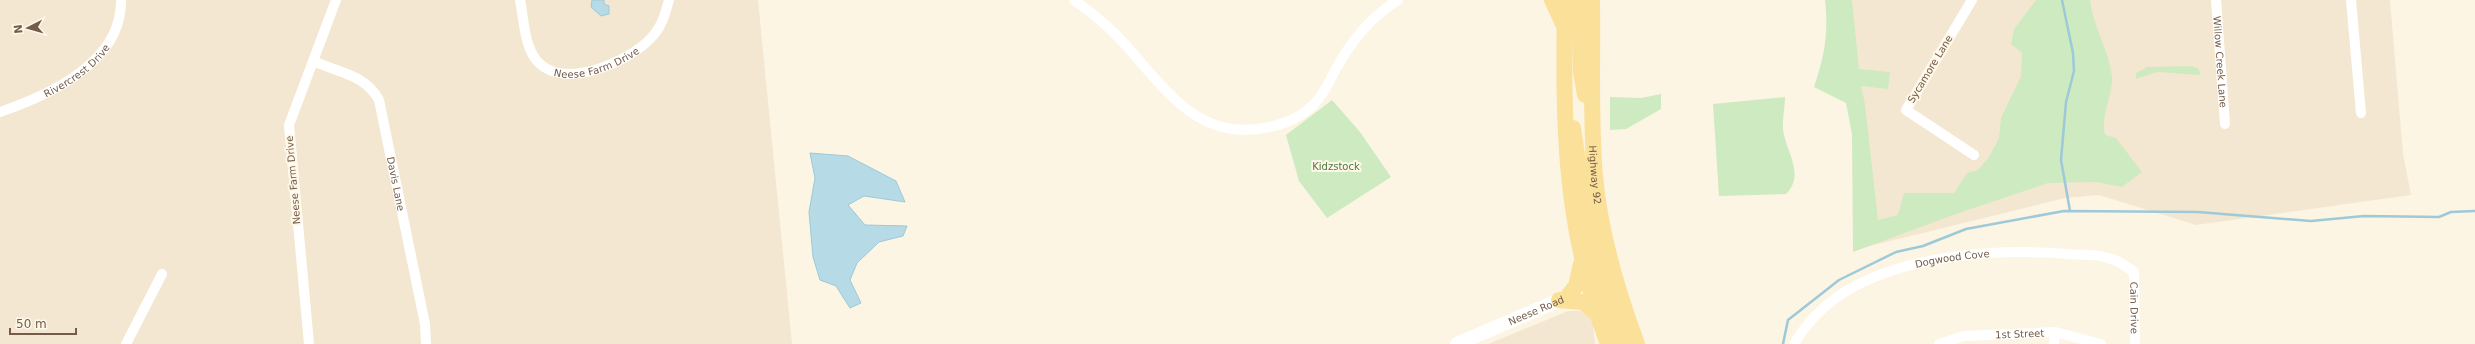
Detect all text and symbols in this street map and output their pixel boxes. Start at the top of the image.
north arrow [8,8,48,48]
street label: Willow Creek Lane [2212,16,2229,108]
text: N [12,24,25,34]
street label: Sycamore Lane [1905,33,1955,105]
street label: Rivercrest Drive [42,42,111,99]
street label: Neese Farm Drive [553,45,641,79]
street label: Neese Farm Drive [284,135,302,225]
street label: Highway 92 [1588,145,1604,205]
street label: Davis Lane [385,155,407,212]
park label: Kidzstock [1312,161,1360,172]
street label: Dogwood Cove [1914,248,1990,269]
street label: Cain Drive [2129,282,2140,334]
street label: Neese Road [1507,293,1566,327]
scale bar [10,310,76,336]
text: 50 m [16,317,47,331]
street label: 1st Street [1995,327,2045,340]

